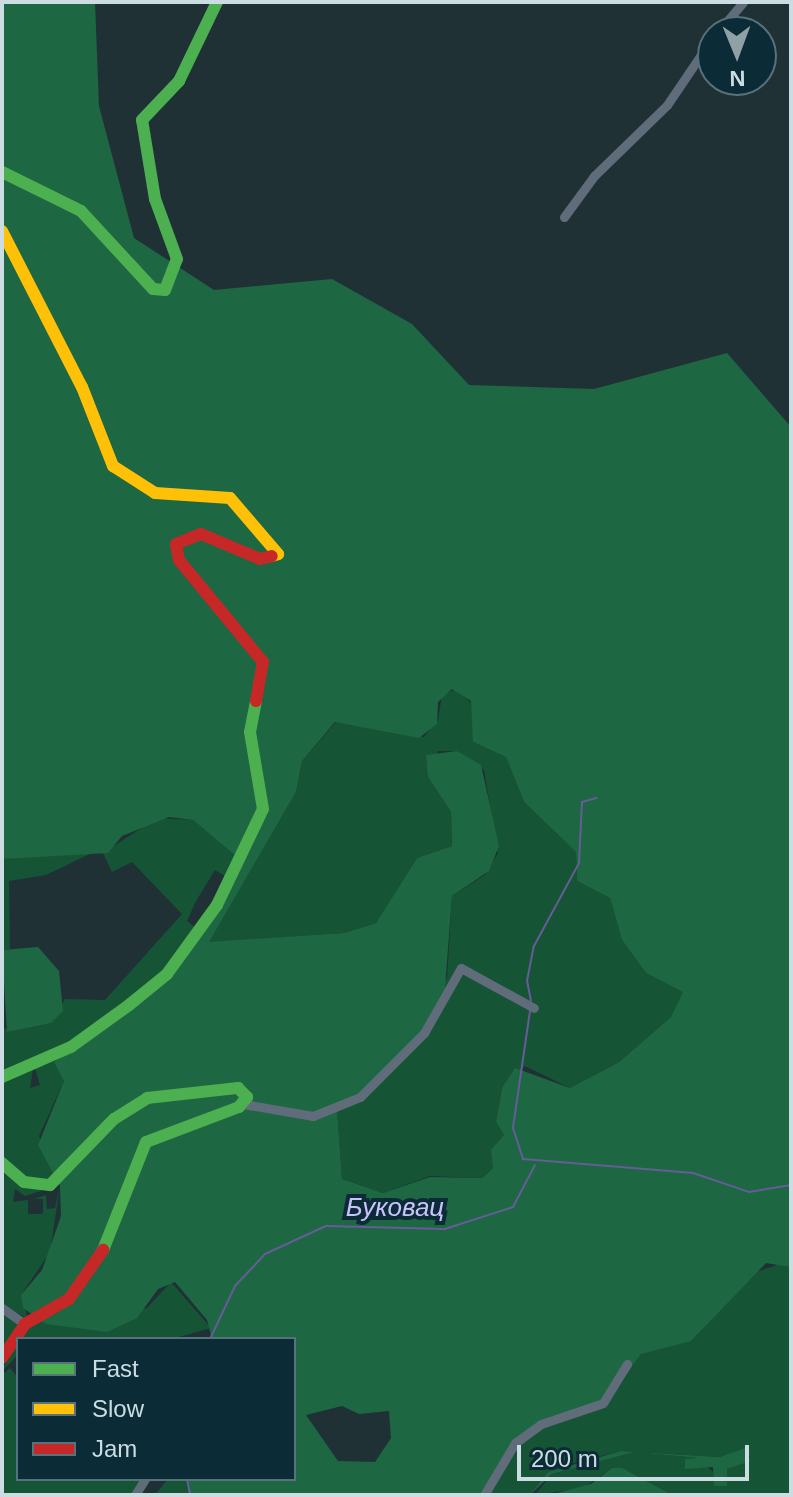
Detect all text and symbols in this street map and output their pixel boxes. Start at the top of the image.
north arrow [697,16,777,96]
text: N [729,66,746,91]
water label: Буковац [346,1192,444,1224]
legend [16,1337,296,1481]
text: Fast [92,1355,139,1382]
text: Slow [92,1395,144,1422]
scale bar [521,1429,753,1479]
text: Jam [92,1435,137,1462]
text: 200 m [531,1445,598,1472]

